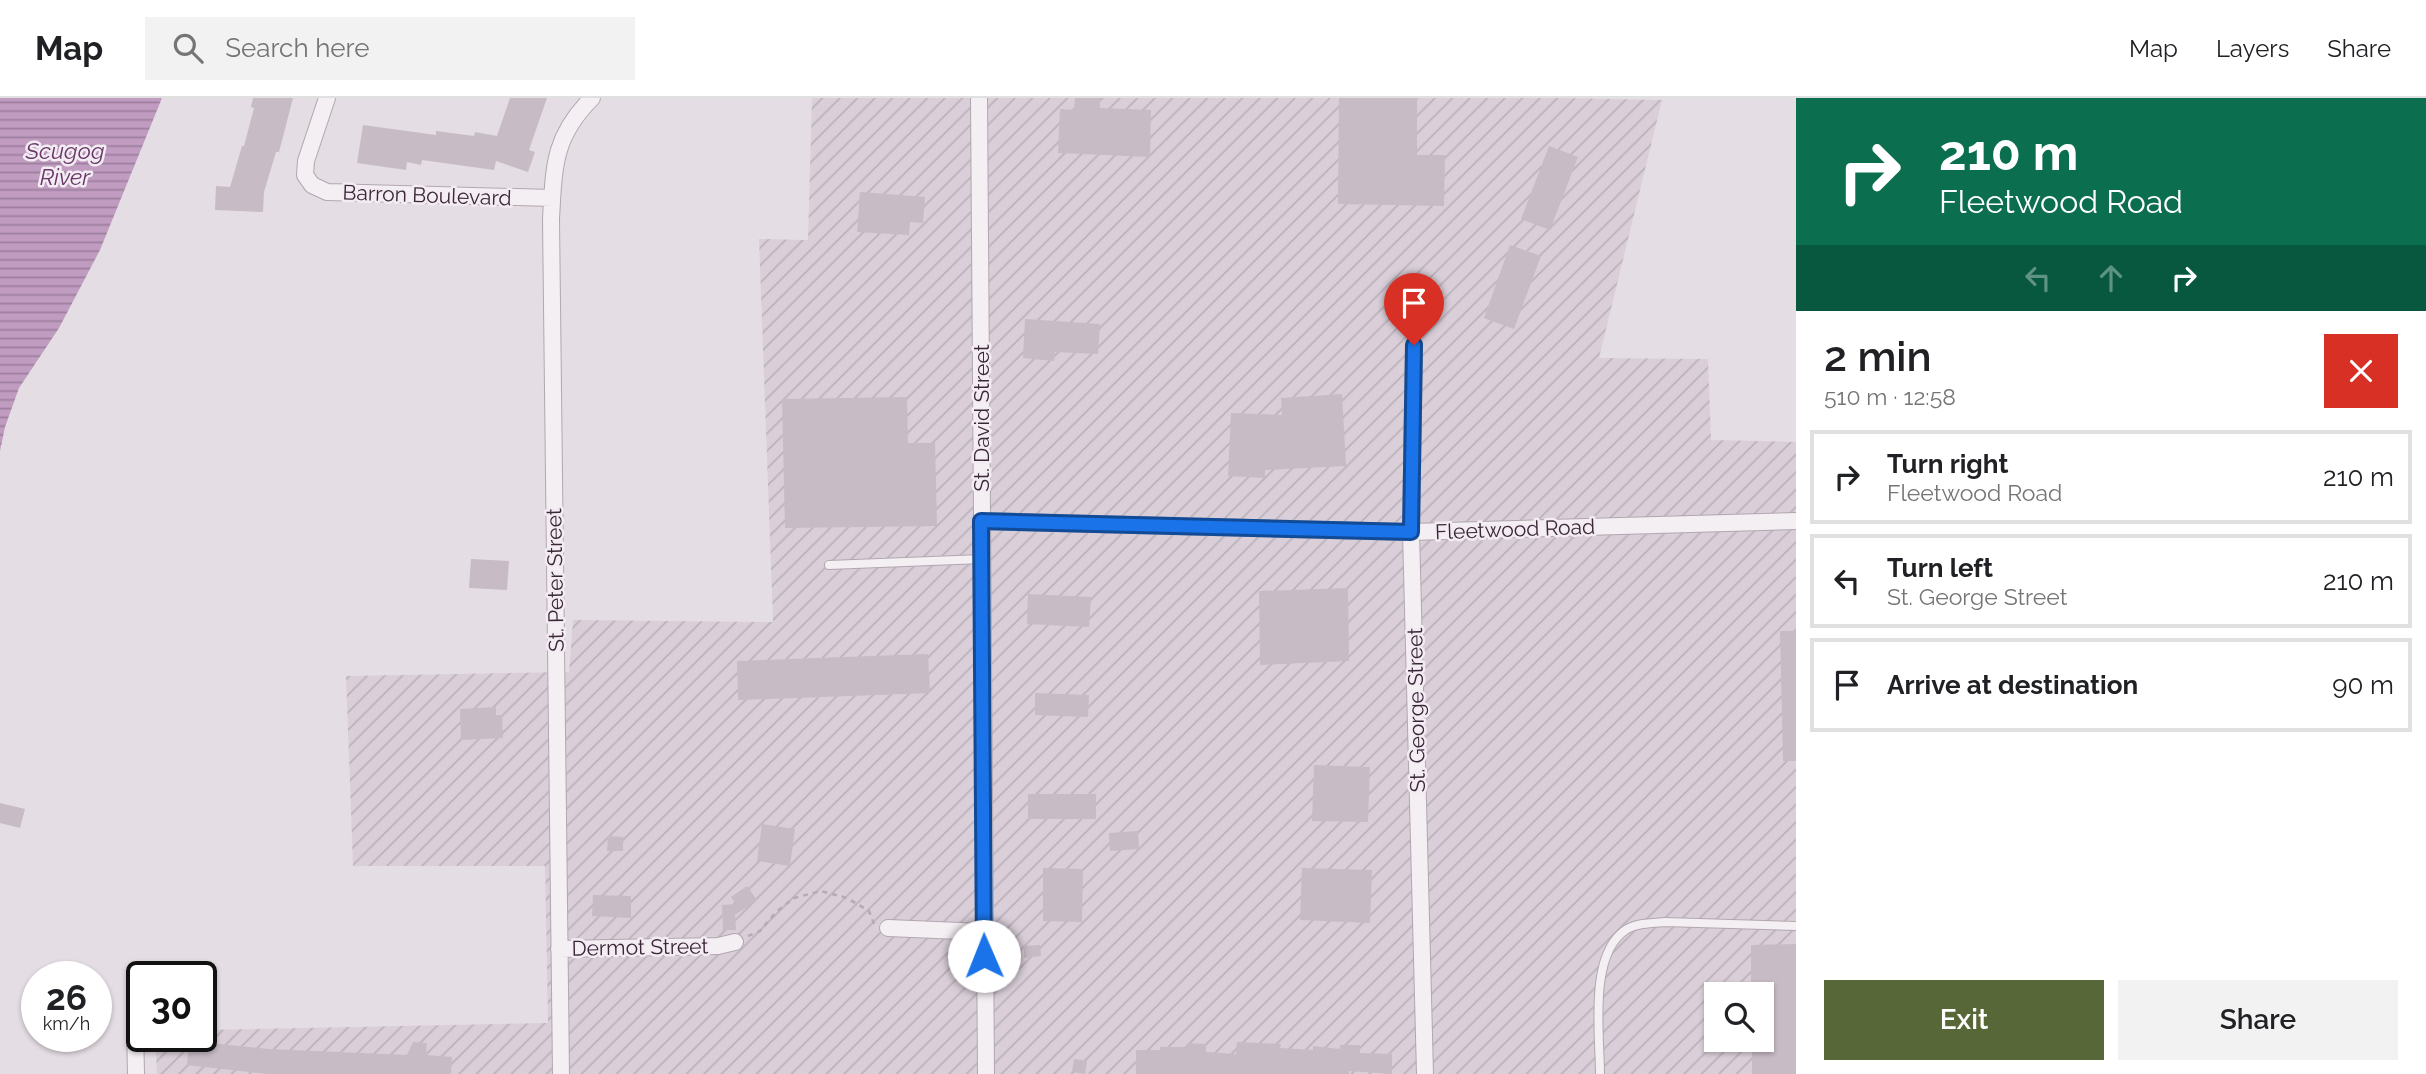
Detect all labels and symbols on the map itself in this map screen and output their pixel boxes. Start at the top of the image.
water label: Scugog River [24,137,105,190]
street label: Barron Boulevard [342,180,512,210]
pin [1384,273,1444,345]
street label: St. David Street [969,344,994,492]
street label: St. Peter Street [541,508,569,652]
street label: Fleetwood Road [1435,514,1595,544]
street label: St. George Street [1402,627,1430,793]
position arrow [947,919,1021,993]
street label: Dermot Street [571,933,709,961]
speed limit sign: 30 [126,961,217,1052]

